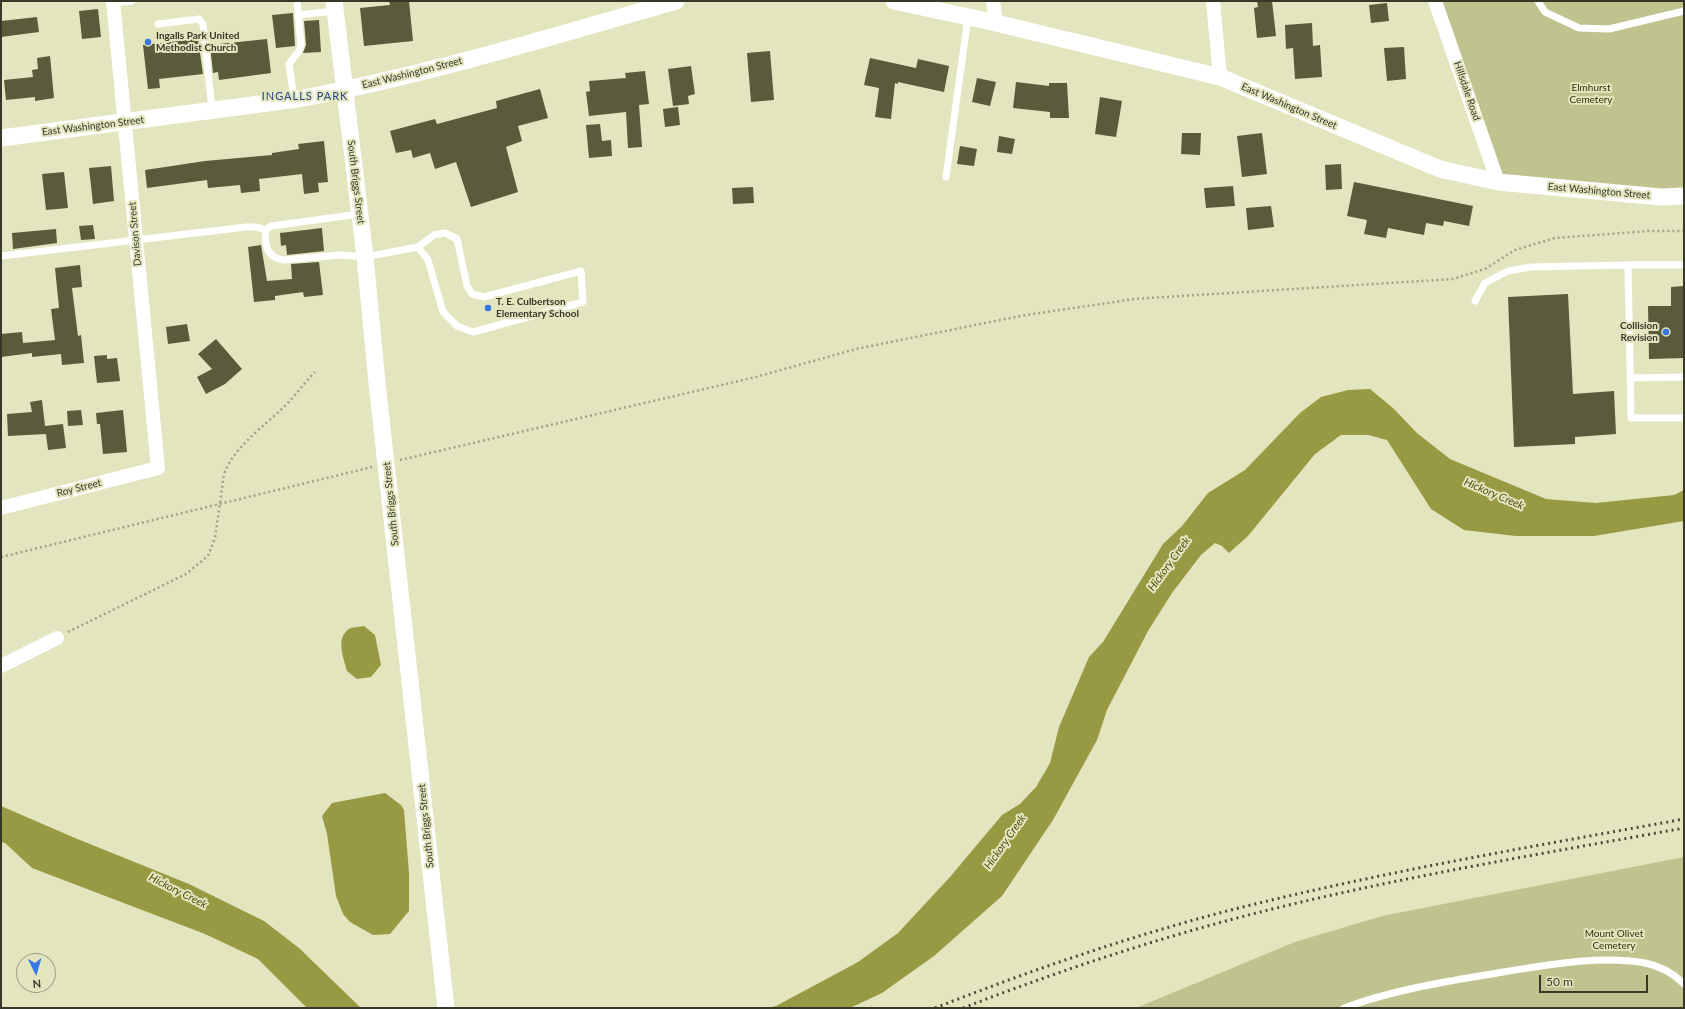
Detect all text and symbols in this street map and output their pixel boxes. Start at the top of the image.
place label: Ingalls Park United Methodist Church [156,30,239,54]
marker: Ingalls Park United Methodist Church [143,37,153,47]
street label: East Washington Street [361,55,463,91]
street label: Hillsdale Road [1451,60,1483,122]
street label: East Washington Street [1239,80,1339,132]
park label: Elmhurst Cemetery [1570,82,1612,106]
district label: INGALLS PARK [262,89,348,103]
street label: East Washington Street [41,114,145,138]
street label: South Briggs Street [345,139,367,225]
street label: East Washington Street [1547,181,1651,201]
street label: Davison Street [126,201,144,267]
place label: T. E. Culbertson Elementary School [496,296,579,320]
marker: T. E. Culbertson Elementary School [483,303,493,313]
place label: Collision Revision [1620,320,1658,344]
marker: Collision Revision [1661,327,1671,337]
street label: South Briggs Street [381,461,401,547]
water label: Hickory Creek [1462,476,1526,512]
street label: Roy Street [55,477,103,499]
water label: Hickory Creek [1145,534,1193,594]
street label: South Briggs Street [416,783,436,869]
water label: Hickory Creek [981,812,1029,872]
water label: Hickory Creek [147,871,209,911]
park label: Mount Olivet Cemetery [1585,928,1643,952]
north arrow [16,953,56,993]
scale bar [1541,967,1650,993]
text: 50 m [1546,974,1573,989]
text: N [32,978,42,991]

